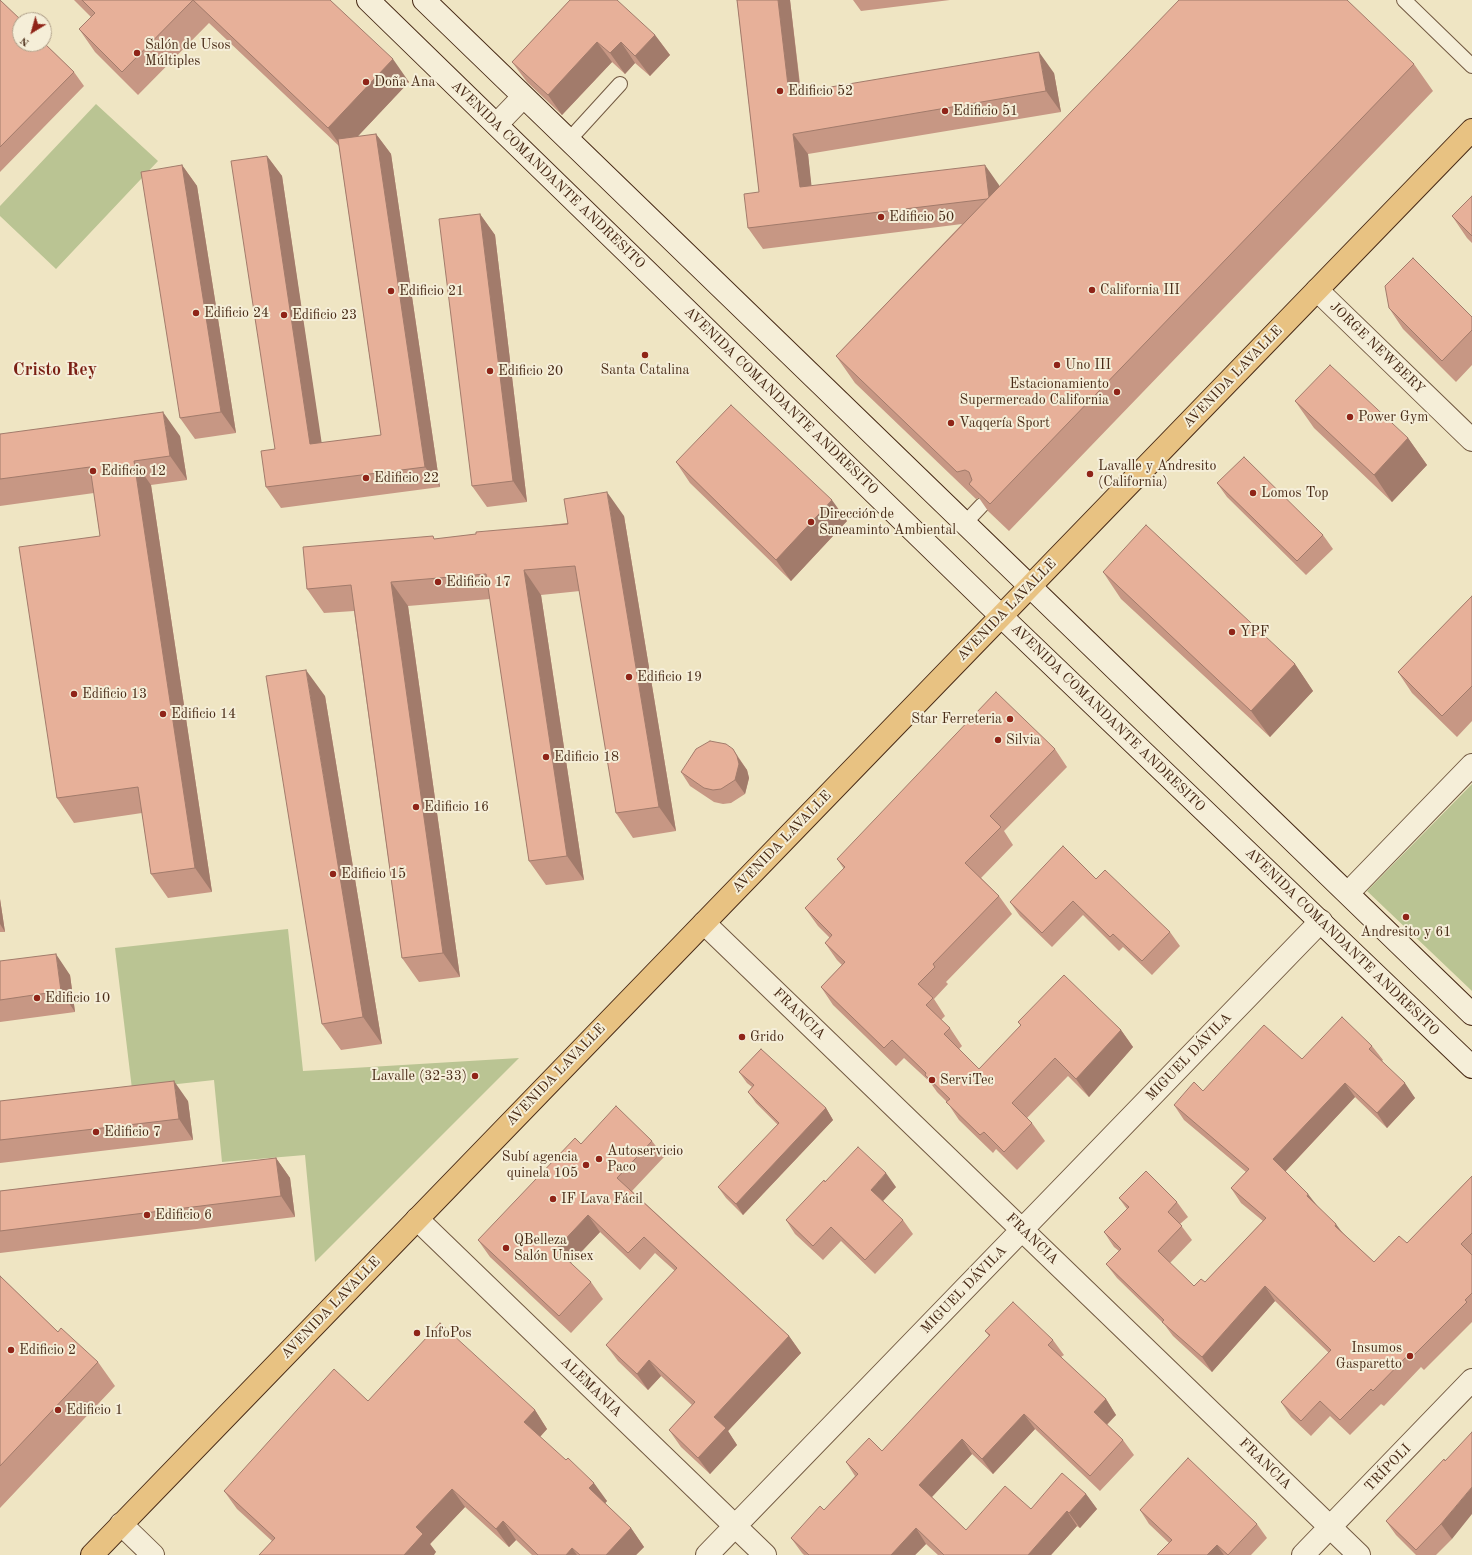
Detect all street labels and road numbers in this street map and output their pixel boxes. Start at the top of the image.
street label: AVENIDA COMANDANTE ANDRESITO [447,77,649,273]
street label: JORGE NEWBERY [1326,298,1428,398]
street label: AVENIDA COMANDANTE ANDRESITO [680,303,882,499]
street label: AVENIDA LAVALLE [1180,322,1286,432]
street label: AVENIDA LAVALLE [954,555,1060,665]
street label: AVENIDA COMANDANTE ANDRESITO [1007,620,1209,816]
street label: AVENIDA LAVALLE [729,787,835,897]
street label: AVENIDA COMANDANTE ANDRESITO [1241,844,1443,1040]
street label: FRANCIA [769,985,829,1043]
street label: MIGUEL DÁVILA [1143,1009,1235,1105]
street label: AVENIDA LAVALLE [503,1020,609,1130]
street label: FRANCIA [1002,1210,1062,1268]
street label: MIGUEL DÁVILA [918,1242,1010,1338]
street label: AVENIDA LAVALLE [278,1253,384,1363]
street label: ALEMANIA [557,1353,625,1421]
street label: FRANCIA [1235,1435,1295,1493]
street label: TRÍPOLI [1361,1441,1415,1495]

